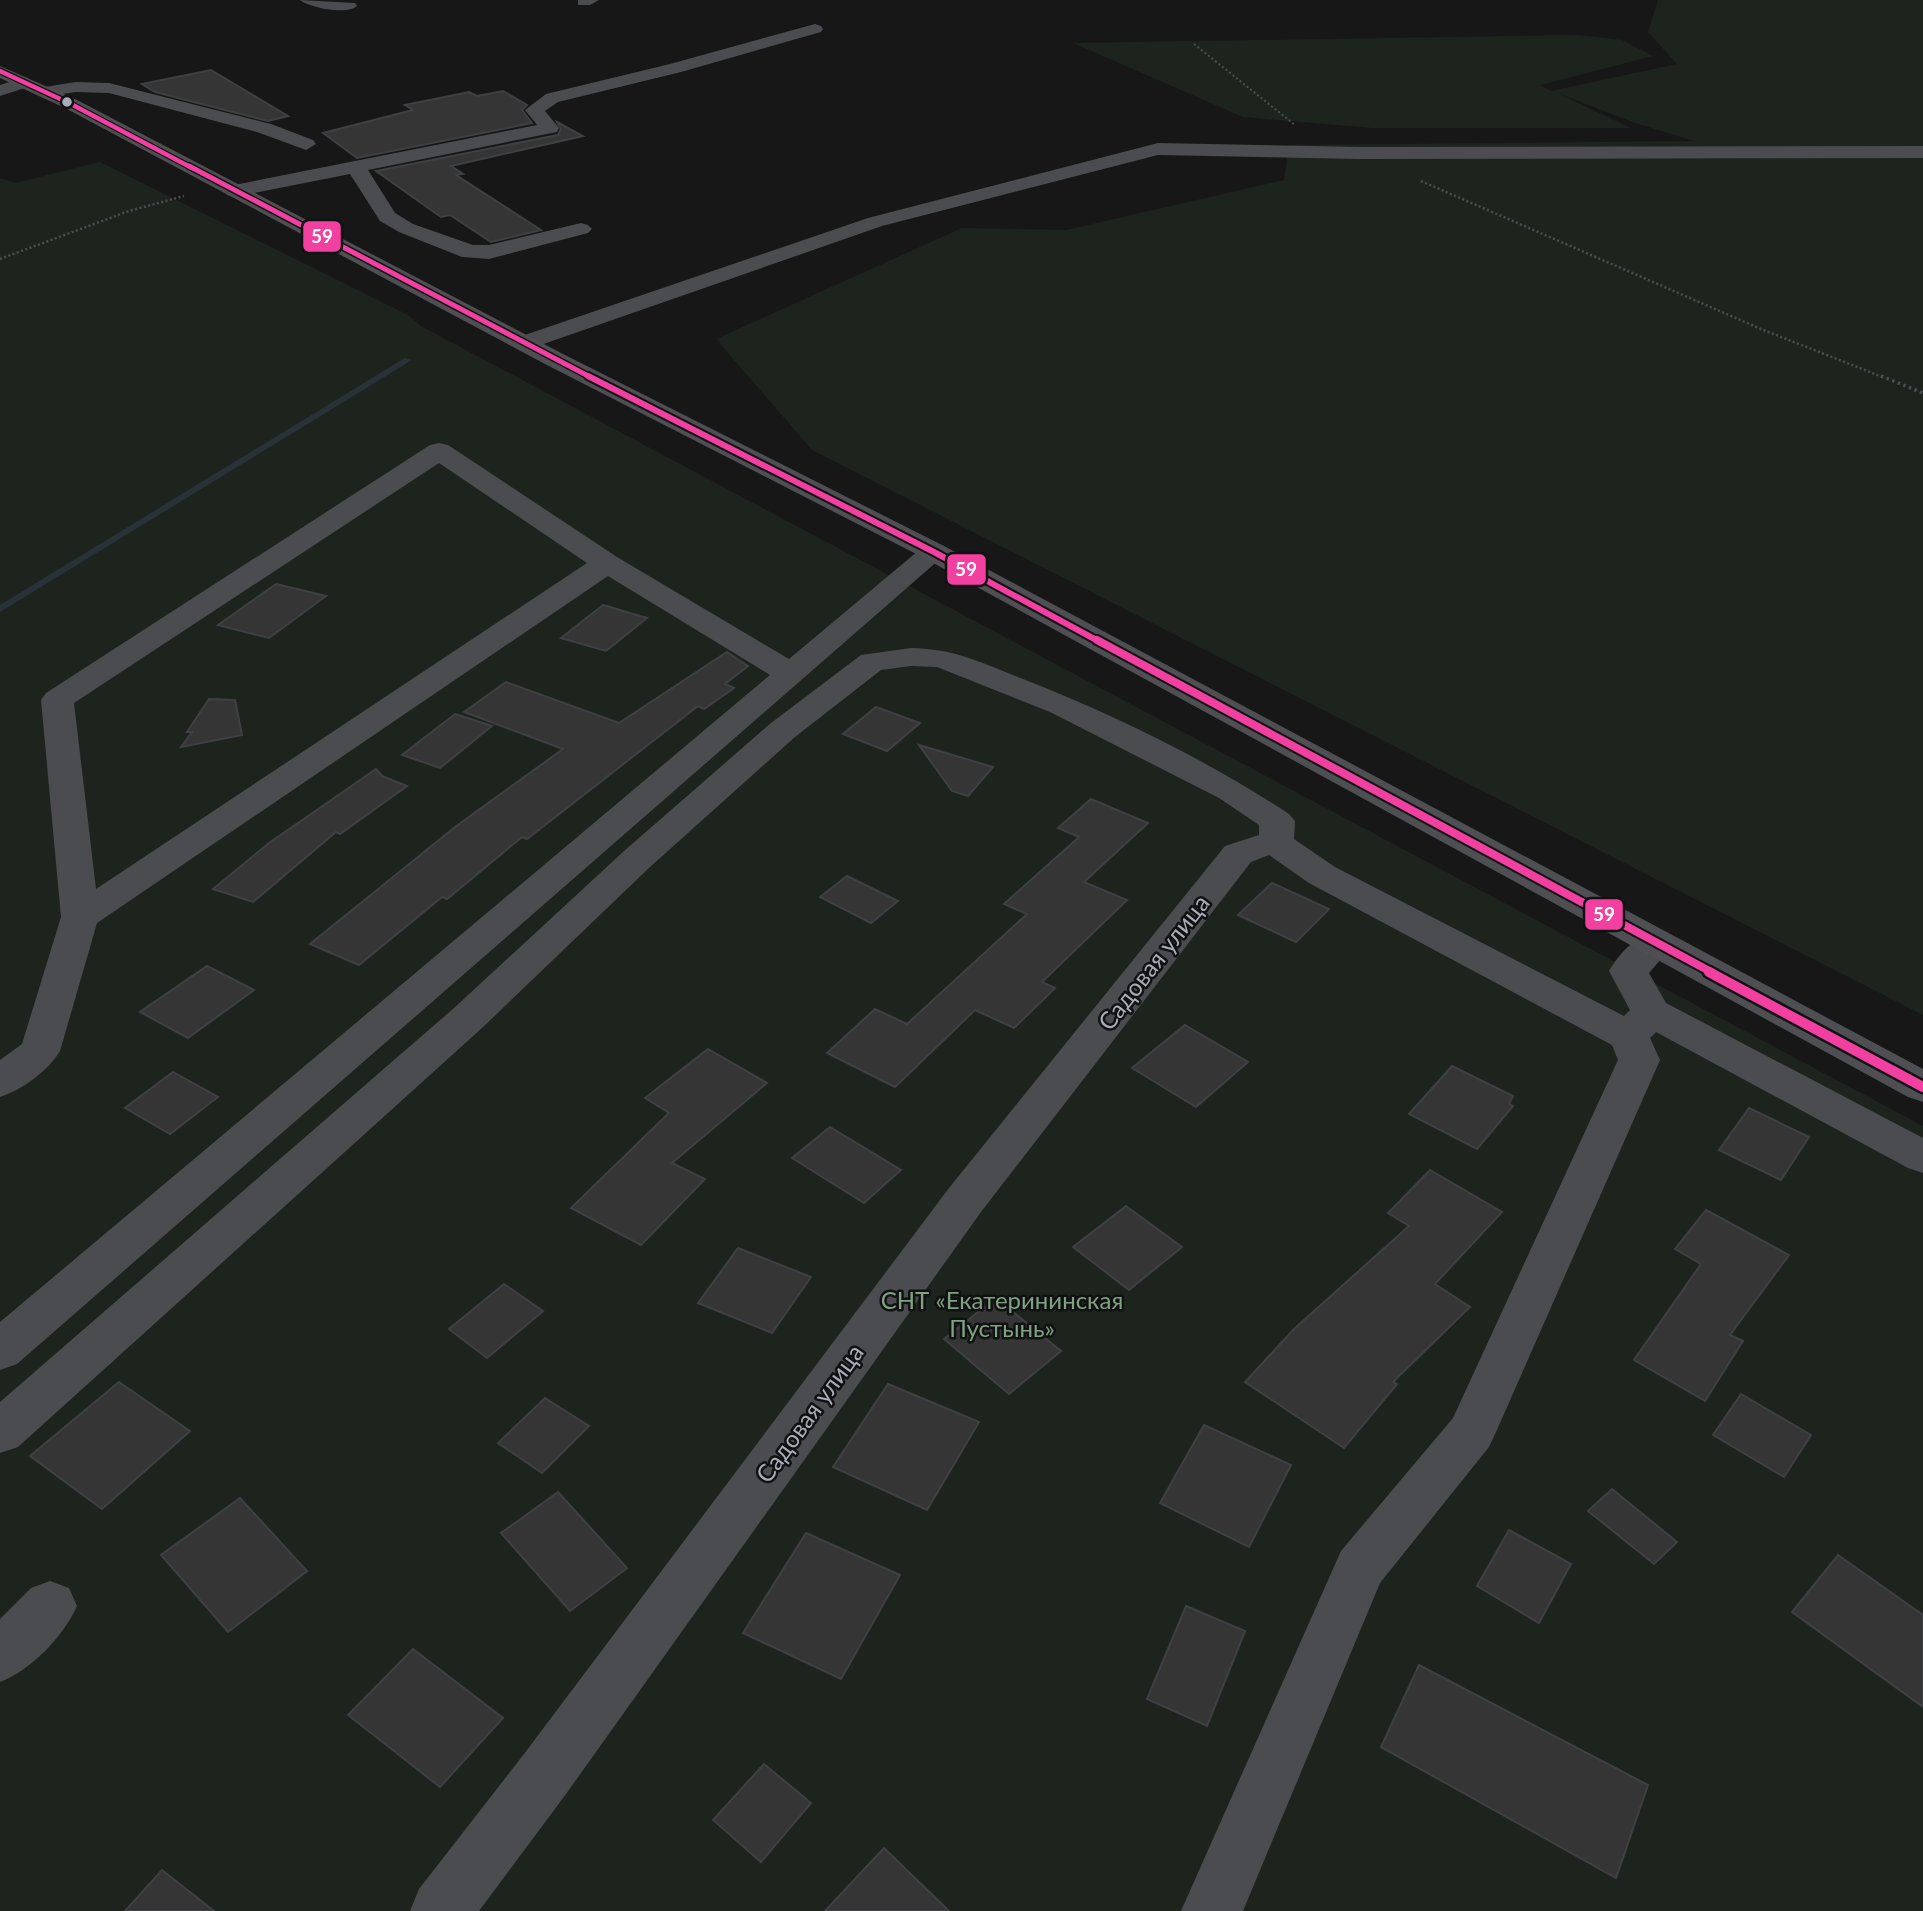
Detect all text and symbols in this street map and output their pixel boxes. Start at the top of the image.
unlabelled marker [60,95,74,109]
line badge: 59 [302,220,342,253]
text: 59 [311,224,333,247]
line badge: 59 [946,553,987,586]
text: 59 [955,557,977,580]
street label: Садовая улица [1091,889,1215,1035]
line badge: 59 [1584,898,1624,931]
text: 59 [1593,902,1615,925]
park label: СНТ «Екатерининская Пустынь» [881,1285,1123,1342]
street label: Садовая улица [749,1338,869,1488]

